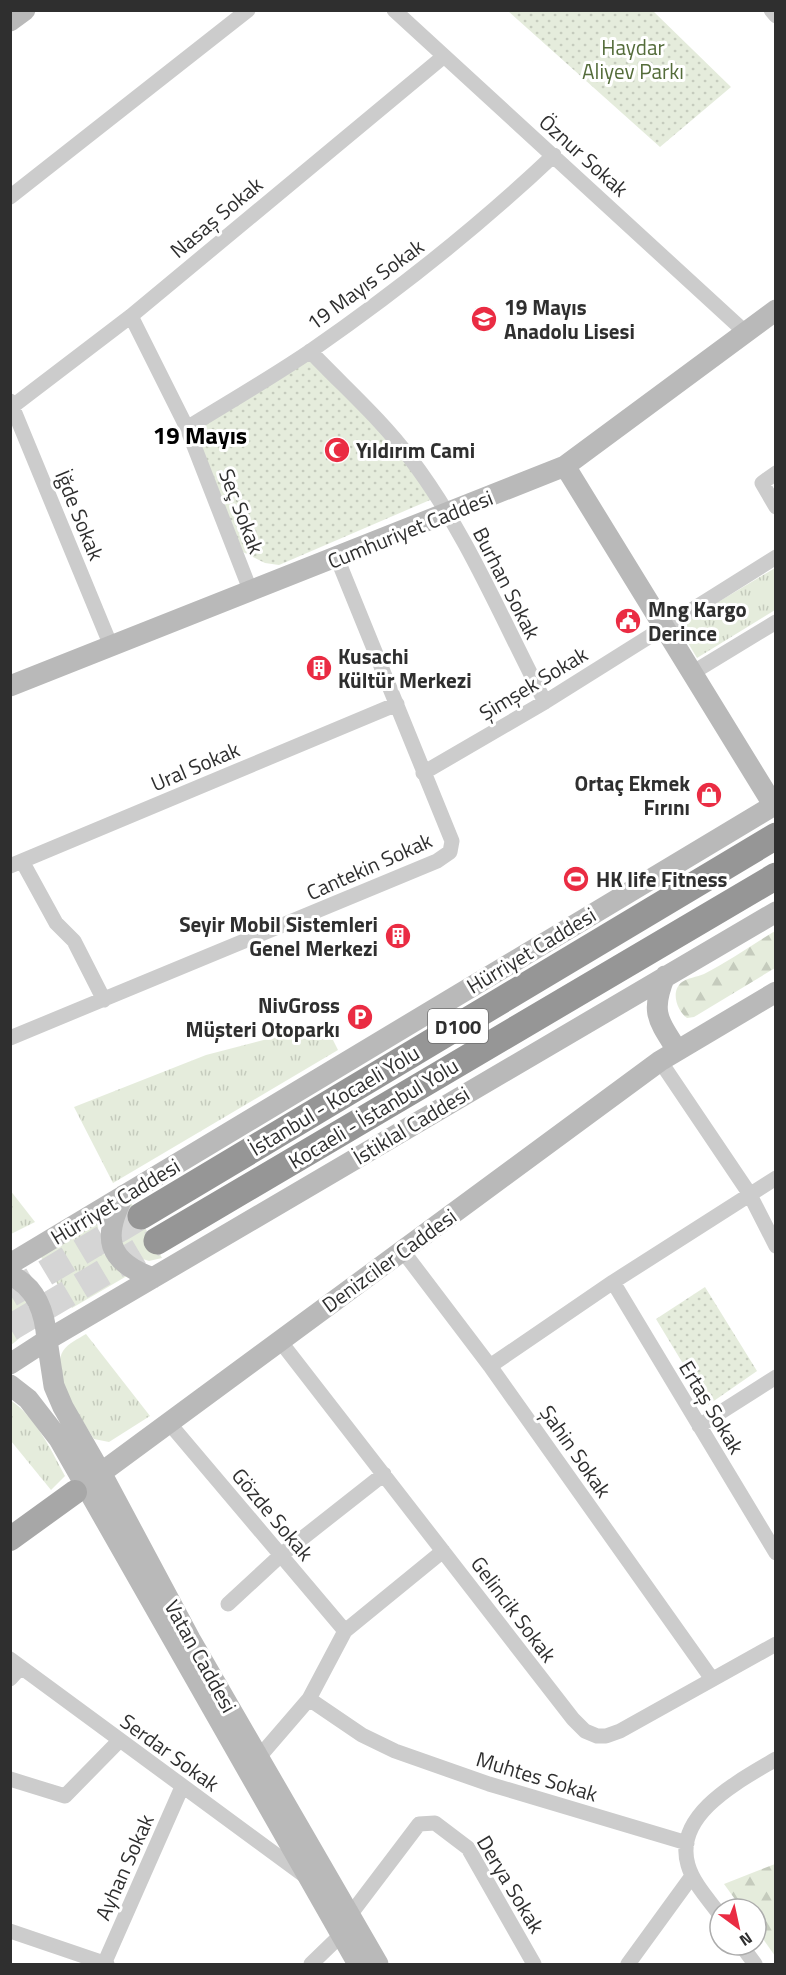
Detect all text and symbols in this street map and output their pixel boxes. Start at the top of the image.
park label: Haydar Aliyev Parkı [582,31,684,87]
street label: Öznur Sokak [532,106,636,204]
street label: Nasaş Sokak [163,169,269,265]
street label: 19 Mayıs Sokak [300,230,430,338]
place label: 19 Mayıs Anadolu Lisesi [504,291,635,347]
school or university icon: 19 Mayıs Anadolu Lisesi [469,304,499,334]
district label: 19 Mayıs [153,417,247,453]
place label: Yıldırım Cami [356,434,475,466]
mosque icon: Yıldırım Cami [322,435,352,465]
street label: Seç Sokak [211,464,273,558]
street label: İğde Sokak [47,465,113,565]
street label: Cumhuriyet Caddesi [323,481,497,577]
street label: Burhan Sokak [465,521,549,645]
place label: Mng Kargo Derince [648,593,747,649]
public building icon: Mng Kargo Derince [613,606,643,636]
street label: Şimşek Sokak [473,638,593,728]
place label: Kusachi Kültür Merkezi [338,640,472,696]
building icon: Kusachi Kültür Merkezi [304,653,334,683]
street label: Ural Sokak [146,733,244,799]
place label: Ortaç Ekmek Fırını [575,767,690,823]
shop icon: Ortaç Ekmek Fırını [694,780,724,810]
street label: Cantekin Sokak [301,824,437,908]
place label: HK life Fitness [596,863,728,895]
sports icon: HK life Fitness [561,864,591,894]
street label: Hürriyet Caddesi [460,899,602,1001]
place label: Seyir Mobil Sistemleri Genel Merkezi [179,908,378,964]
building icon: Seyir Mobil Sistemleri Genel Merkezi [383,921,413,951]
place label: NivGross Müşteri Otoparkı [186,989,340,1045]
parking icon: NivGross Müşteri Otoparkı [345,1002,375,1032]
road number: D100 [428,1009,488,1043]
street label: İstanbul - Kocaeli Yolu [243,1036,425,1164]
street label: Kocaeli - İstanbul Yolu [282,1049,464,1177]
street label: İstiklal Caddesi [347,1078,475,1172]
street label: Hürriyet Caddesi [44,1150,186,1252]
street label: Denizciler Caddesi [315,1200,463,1320]
street label: Ertaş Sokak [671,1354,753,1460]
street label: Şahin Sokak [532,1398,620,1504]
street label: Gözde Sokak [224,1461,322,1567]
street label: Gelincik Sokak [463,1549,565,1669]
street label: Vatan Caddesi [157,1594,245,1718]
street label: Serdar Sokak [114,1705,226,1799]
street label: Muhtes Sokak [472,1742,602,1810]
street label: Ayhan Sokak [86,1809,162,1925]
street label: Derya Sokak [469,1829,553,1939]
north arrow [708,1897,768,1957]
text: N [735,1926,757,1953]

